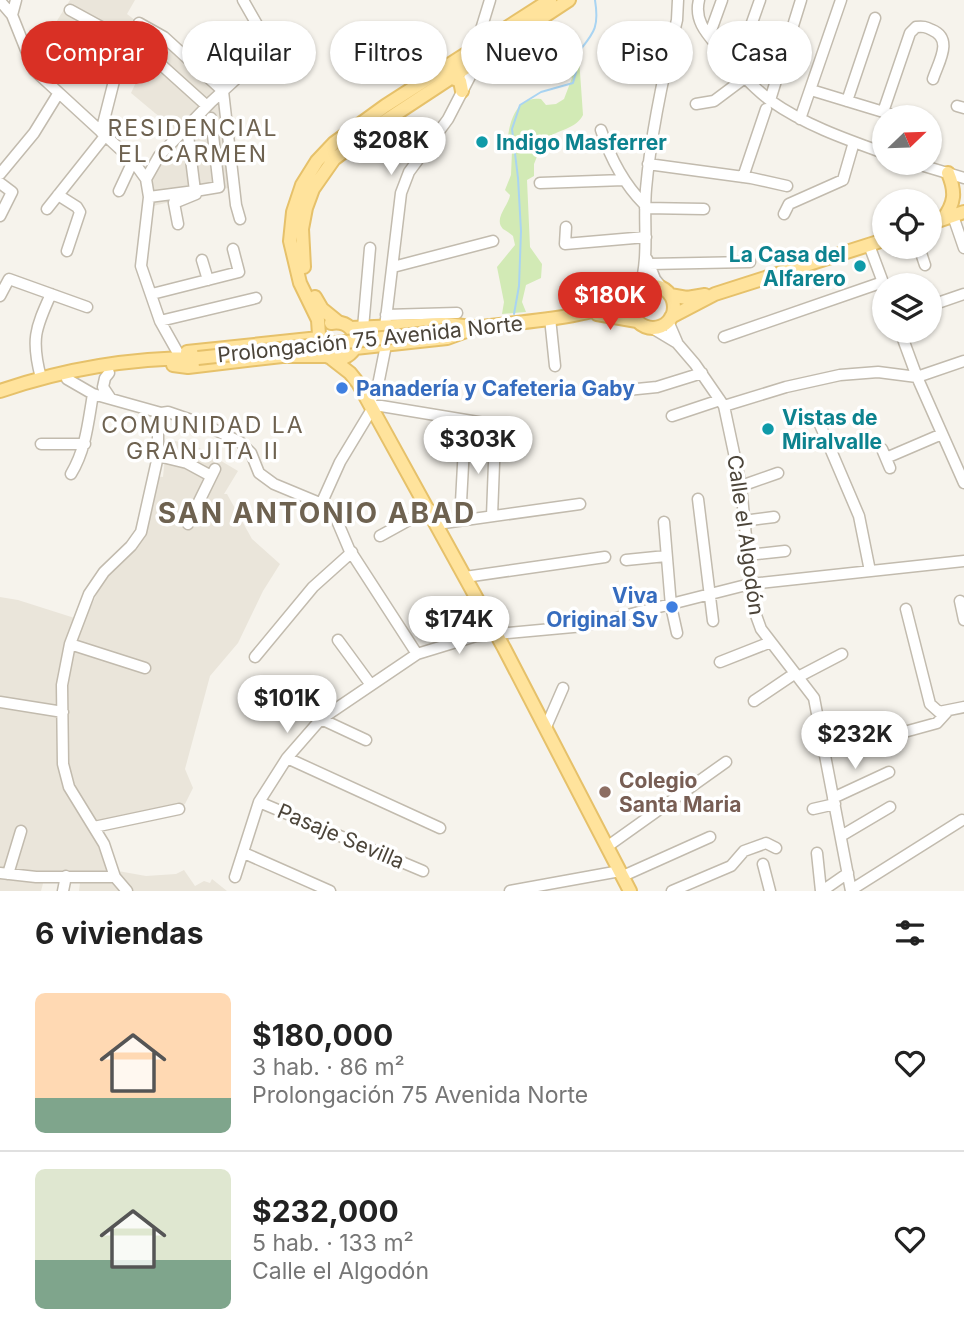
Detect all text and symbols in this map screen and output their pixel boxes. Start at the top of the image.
chip: Comprar [21,21,168,84]
chip: Alquilar [182,21,316,84]
chip: Filtros [330,21,447,84]
chip: Nuevo [461,21,583,84]
chip: Piso [597,21,693,84]
chip: Casa [707,21,812,84]
north arrow [872,105,942,175]
map controls [872,105,942,343]
district label: RESIDENCIAL EL CARMEN [107,114,279,168]
pin: $208K [342,118,440,177]
text: $208K [353,126,429,154]
place label: Indigo Masferrer [496,130,667,155]
marker: Indigo Masferrer [474,134,490,150]
button: locate [872,189,942,259]
place label: La Casa del Alfarero [729,242,846,291]
marker: La Casa del Alfarero [852,258,868,274]
pin: $180K [561,272,659,332]
button: layers [872,273,942,343]
text: $180K [574,281,646,309]
street label: Prolongación 75 Avenida Norte [216,311,524,367]
place label: Panadería y Cafeteria Gaby [356,376,635,401]
marker: Panadería y Cafeteria Gaby [334,380,350,396]
place label: Vistas de Miralvalle [782,405,882,454]
district label: COMUNIDAD LA GRANJITA II [101,411,305,465]
pin: $303K [429,416,527,476]
marker: Vistas de Miralvalle [760,421,776,437]
text: $303K [440,425,516,453]
street label: Calle el Algodón [722,453,770,617]
district label: SAN ANTONIO ABAD [158,496,476,530]
place label: Viva Original Sv [546,583,658,632]
pin: $174K [410,596,508,656]
marker: Viva Original Sv [664,599,680,615]
text: $174K [424,605,494,633]
pin: $101K [238,676,336,735]
text: $101K [254,684,320,712]
pin: $232K [806,712,904,771]
text: $232K [817,720,893,748]
place label: Colegio Santa Maria [619,768,741,817]
marker: Colegio Santa Maria [597,784,613,800]
street label: Pasaje Sevilla [274,798,408,874]
icon: filters [891,914,929,952]
text: 6 viviendas [35,915,204,951]
text: $180,000 [252,1017,393,1053]
icon: home [91,1021,175,1105]
icon: heart [891,1044,929,1082]
text: 3 hab. · 86 m² [252,1053,405,1081]
text: Prolongación 75 Avenida Norte [252,1081,588,1109]
text: $232,000 [252,1193,399,1229]
icon: home [91,1197,175,1281]
icon: heart [891,1220,929,1258]
text: 5 hab. · 133 m² [252,1229,414,1257]
text: Calle el Algodón [252,1257,429,1285]

